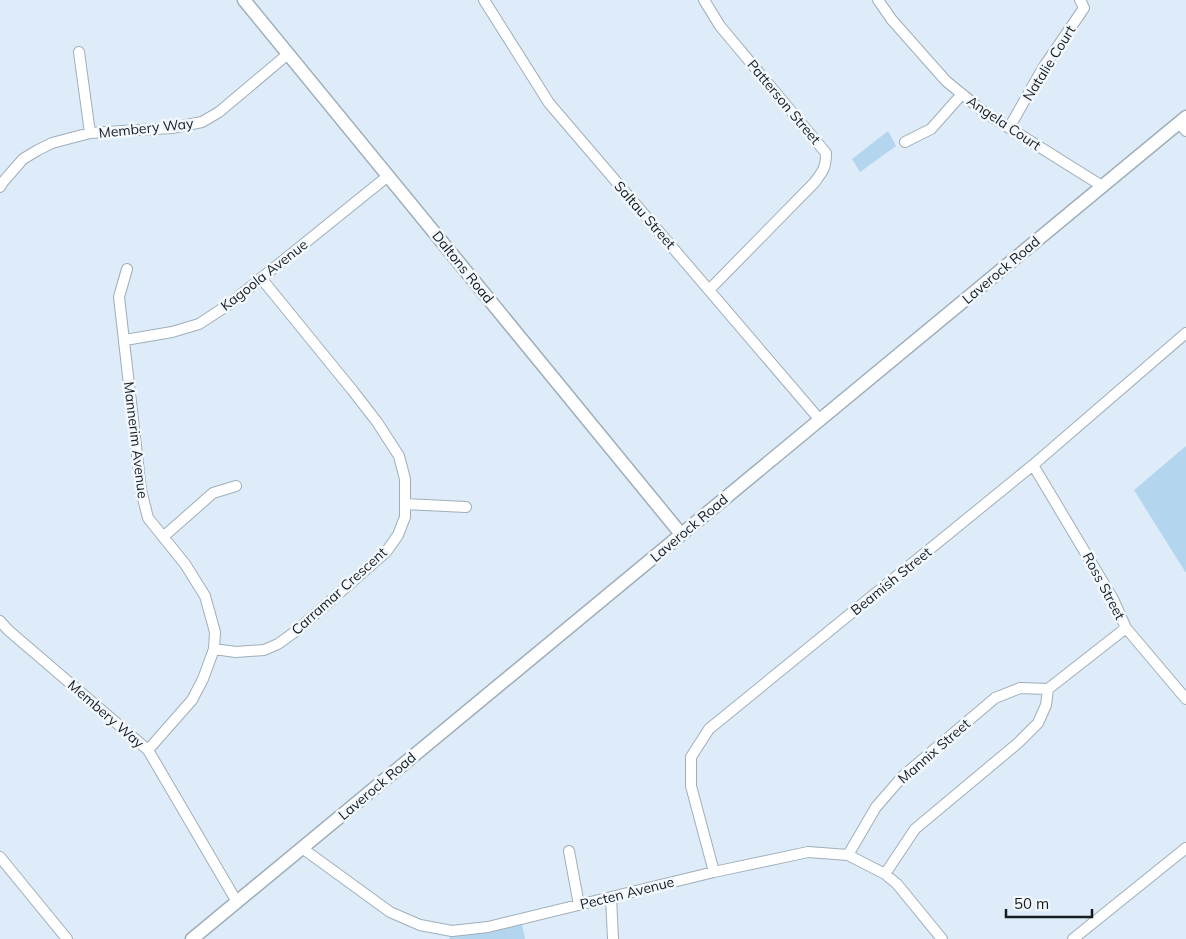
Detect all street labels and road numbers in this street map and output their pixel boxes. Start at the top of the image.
street label: Natalie Court [1019,22,1079,104]
street label: Patterson Street [743,56,825,148]
street label: Angela Court [964,92,1045,154]
street label: Membery Way [98,114,195,142]
street label: Saltau Street [611,177,679,253]
street label: Daltons Road [428,227,498,307]
street label: Laverock Road [958,232,1044,308]
street label: Kagoola Avenue [217,235,311,315]
street label: Mannerim Avenue [120,381,152,499]
street label: Laverock Road [646,490,732,566]
street label: Carramar Crescent [288,543,391,639]
street label: Beamish Street [847,543,935,619]
street label: Ross Street [1079,549,1129,623]
street label: Membery Way [64,676,148,752]
street label: Mannix Street [894,715,974,787]
street label: Laverock Road [334,748,420,824]
street label: Pecten Avenue [578,873,676,913]

